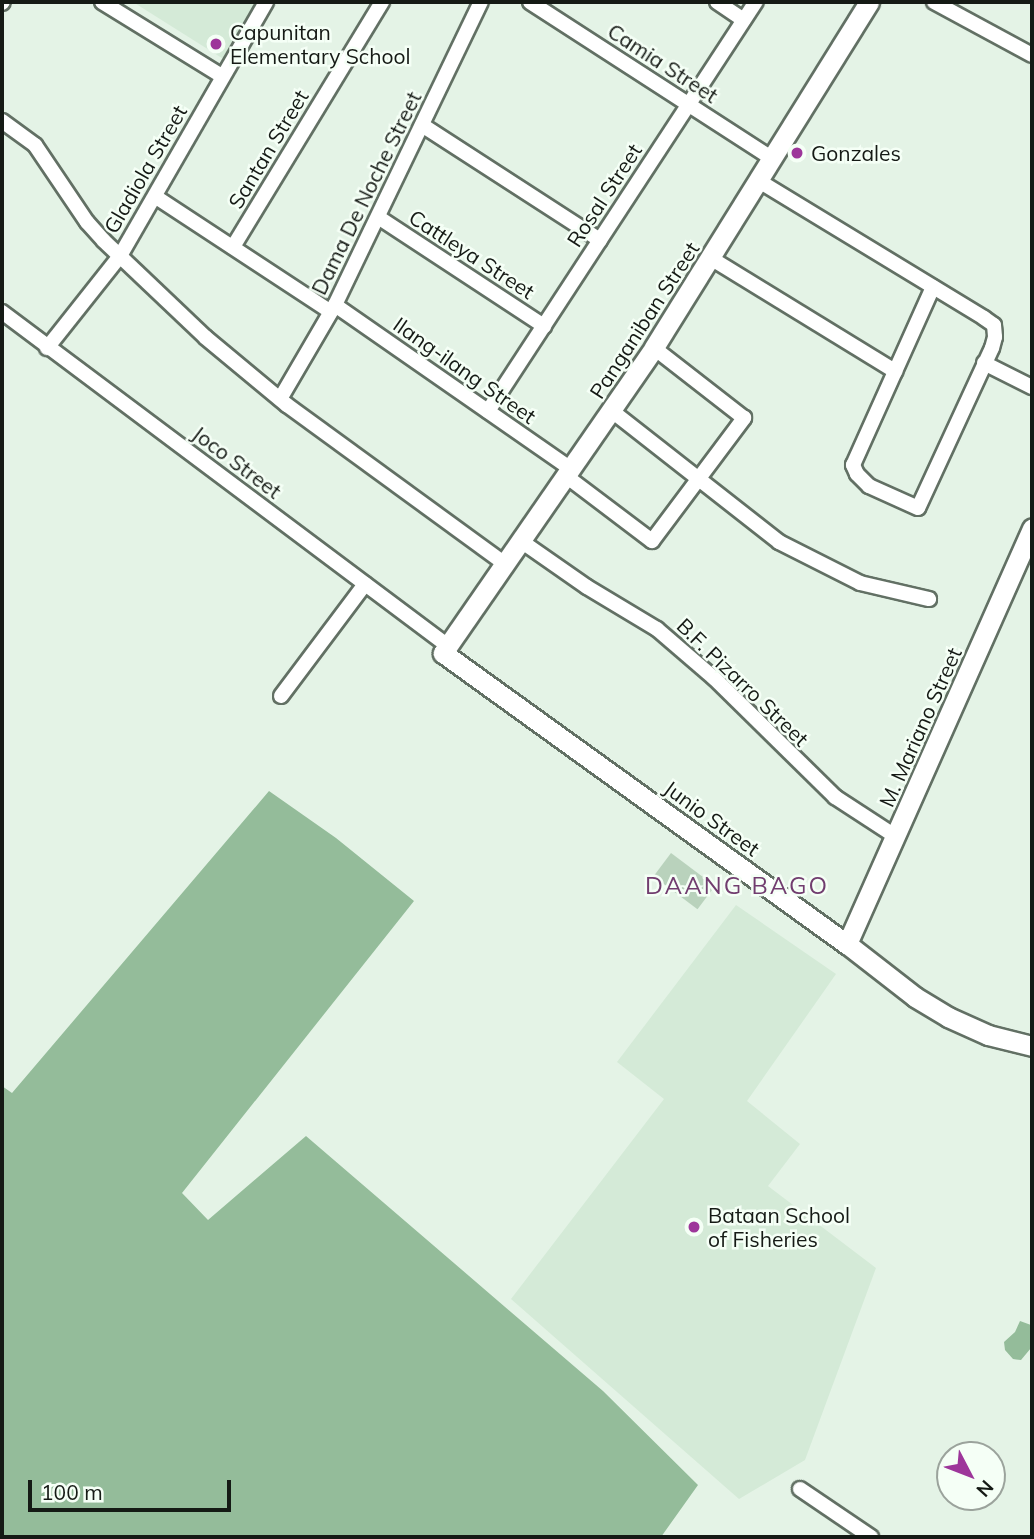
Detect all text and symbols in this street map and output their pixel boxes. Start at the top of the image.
street label: Camia Street [603,18,723,108]
place label: Capunitan Elementary School [230,19,411,69]
marker: Capunitan Elementary School [208,36,224,52]
street label: Santan Street [223,85,313,213]
street label: Dama De Noche Street [306,87,426,299]
street label: Gladiola Street [98,100,192,238]
street label: Rosal Street [561,139,647,251]
place label: Gonzales [811,140,901,166]
marker: Gonzales [789,145,805,161]
street label: Cattleya Street [405,204,539,304]
street label: Panganiban Street [584,237,704,403]
street label: Ilang-ilang Street [389,311,541,429]
street label: Joco Street [188,420,286,504]
street label: B.F. Pizarro Street [672,613,814,751]
street label: M. Mariano Street [874,643,966,811]
street label: Junio Street [659,775,765,861]
district label: DAANG BAGO [646,872,828,900]
place label: Bataan School of Fisheries [708,1202,850,1252]
marker: Bataan School of Fisheries [686,1219,702,1235]
north arrow [936,1441,1006,1511]
scale bar [32,1466,234,1510]
text: N [971,1475,999,1502]
text: 100 m [41,1479,103,1505]

